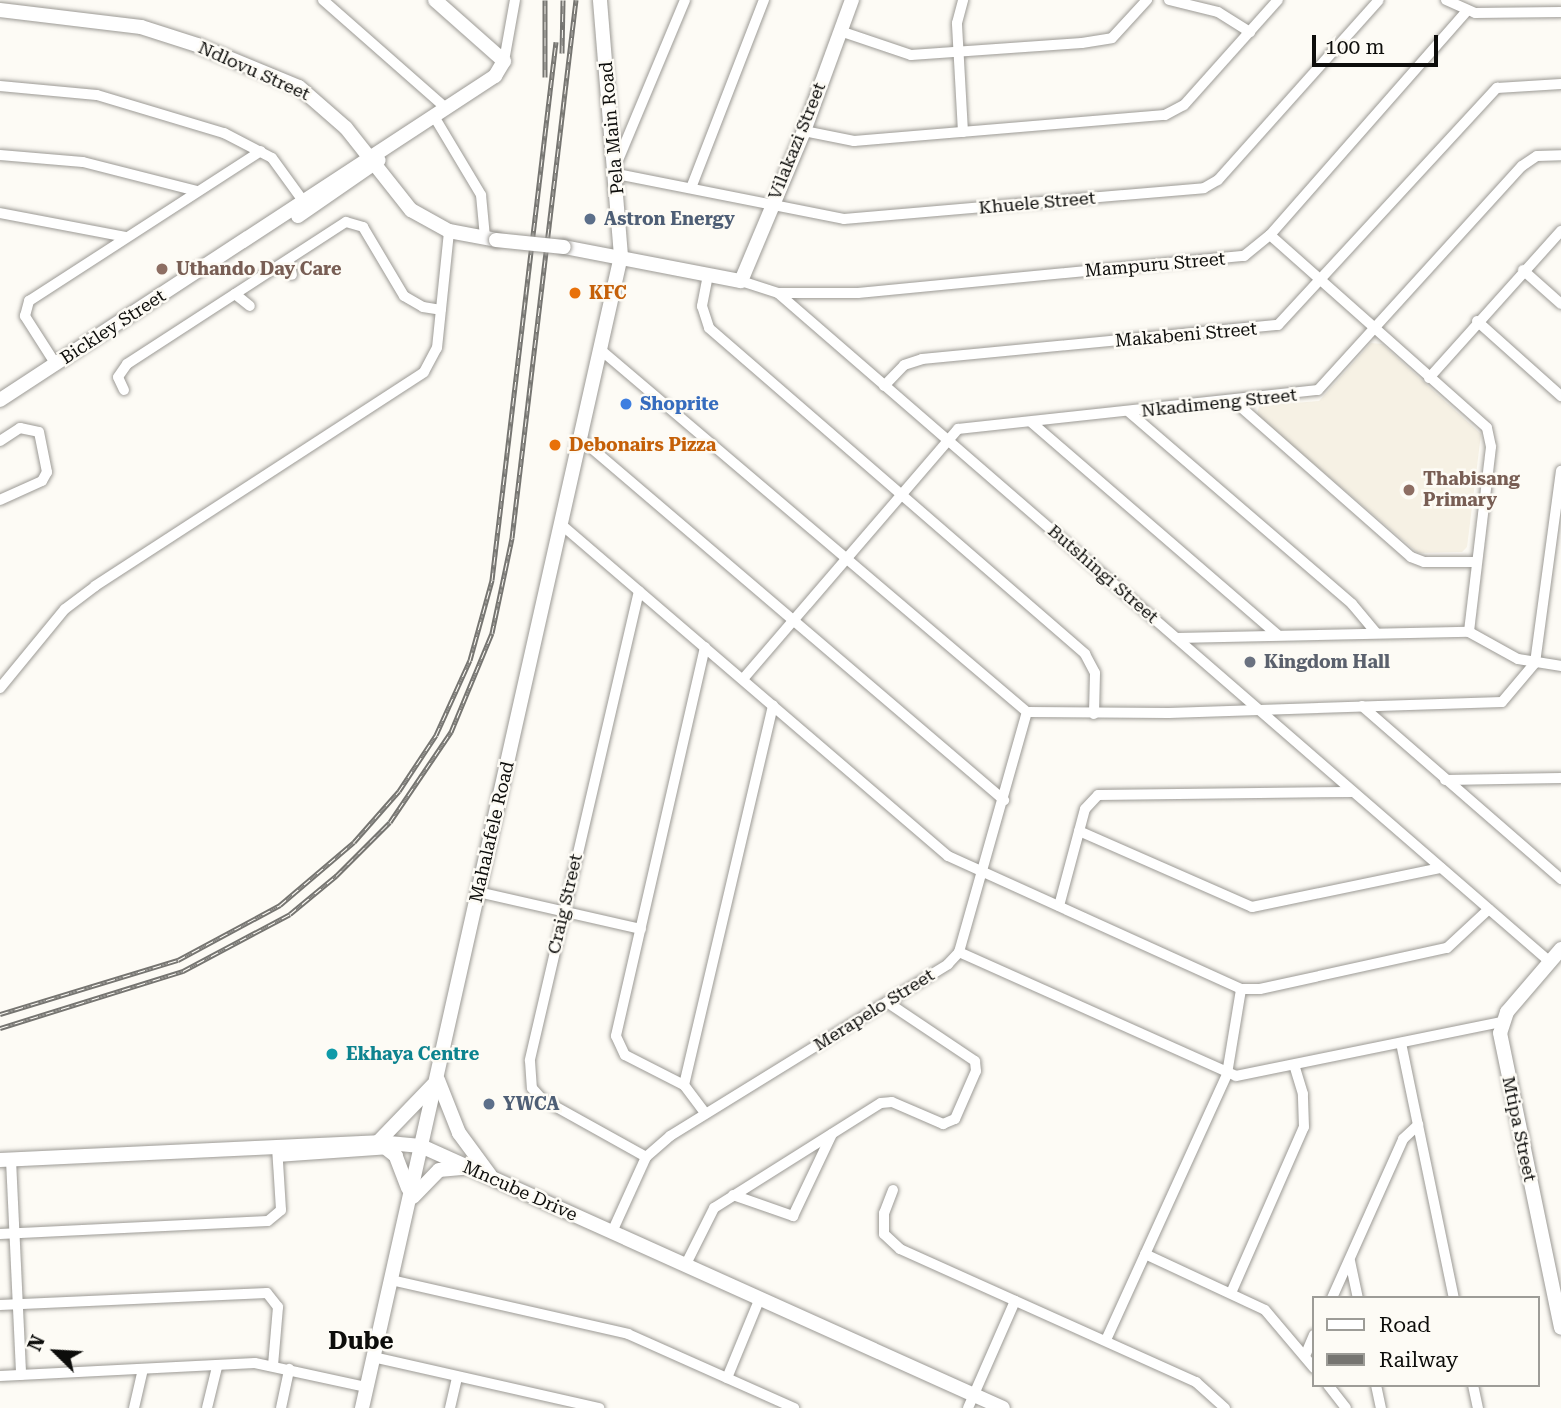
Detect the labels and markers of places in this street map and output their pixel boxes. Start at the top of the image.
place label: Astron Energy [604,208,735,230]
marker: Astron Energy [582,211,598,227]
place label: Uthando Day Care [176,258,342,280]
marker: Uthando Day Care [154,261,170,277]
place label: KFC [589,282,627,304]
marker: KFC [567,285,583,301]
place label: Shoprite [640,393,719,415]
marker: Shoprite [618,396,634,412]
place label: Debonairs Pizza [569,434,716,456]
marker: Debonairs Pizza [547,437,563,453]
place label: Thabisang Primary [1423,469,1520,512]
marker: Thabisang Primary [1401,482,1417,498]
place label: Kingdom Hall [1264,651,1390,673]
marker: Kingdom Hall [1242,654,1258,670]
place label: Ekhaya Centre [346,1043,479,1065]
marker: Ekhaya Centre [324,1046,340,1062]
place label: YWCA [503,1093,560,1115]
marker: YWCA [481,1096,497,1112]

